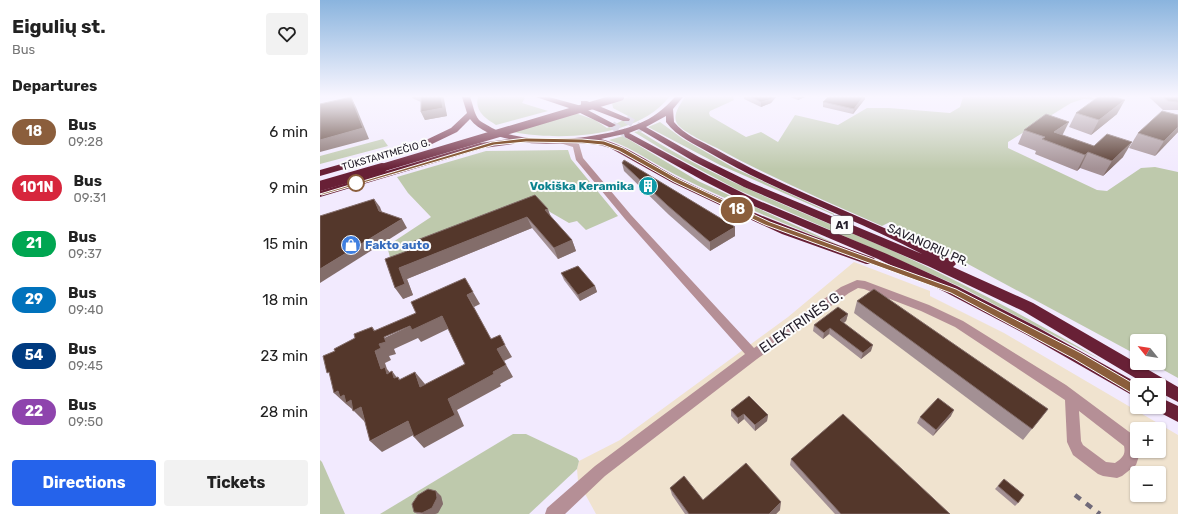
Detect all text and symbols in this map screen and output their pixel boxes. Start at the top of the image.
button: heart [266,13,308,55]
text: Eigulių st. [12,15,106,38]
text: Bus [12,42,35,57]
text: Departures [12,77,97,95]
text: Bus [68,116,96,134]
text: 18 [26,123,42,140]
text: 6 min [269,123,308,141]
text: 09:28 [68,134,103,149]
street label: TŪKSTANTMEČIO G. [341,137,431,173]
text: Bus [74,172,102,190]
unlabelled marker [347,174,365,192]
building icon: Vokiška Keramika [637,175,659,197]
text: 101N [20,179,54,196]
text: 9 min [269,179,308,197]
place label: Vokiška Keramika [530,179,634,193]
text: 09:31 [74,190,106,205]
line badge: 18 [719,197,755,223]
text: 18 [729,201,745,218]
road number: A1 [831,216,853,234]
street label: SAVANORIŲ PR. [885,221,971,269]
text: Bus [68,228,96,246]
shop icon: Fakto auto [340,234,362,256]
text: 21 [26,235,42,252]
text: 15 min [263,235,308,253]
place label: Fakto auto [365,238,429,252]
text: 09:37 [68,246,102,261]
text: Bus [68,284,96,302]
street label: ELEKTRINĖS G. [756,287,846,357]
text: 29 [25,291,43,308]
text: 18 min [262,291,308,309]
text: 09:40 [68,302,104,317]
north arrow [1130,334,1166,370]
map controls [1130,334,1166,502]
text: Bus [68,340,96,358]
text: 54 [25,347,43,364]
text: 23 min [260,347,308,365]
text: 09:45 [68,358,103,373]
button: locate [1130,378,1166,414]
text: Bus [68,396,96,414]
text: 22 [25,403,43,420]
text: 28 min [260,403,308,421]
text: 09:50 [68,414,103,429]
button: + [1130,422,1166,458]
button: Directions [12,460,156,506]
button: Tickets [164,460,308,506]
button: − [1130,466,1166,502]

